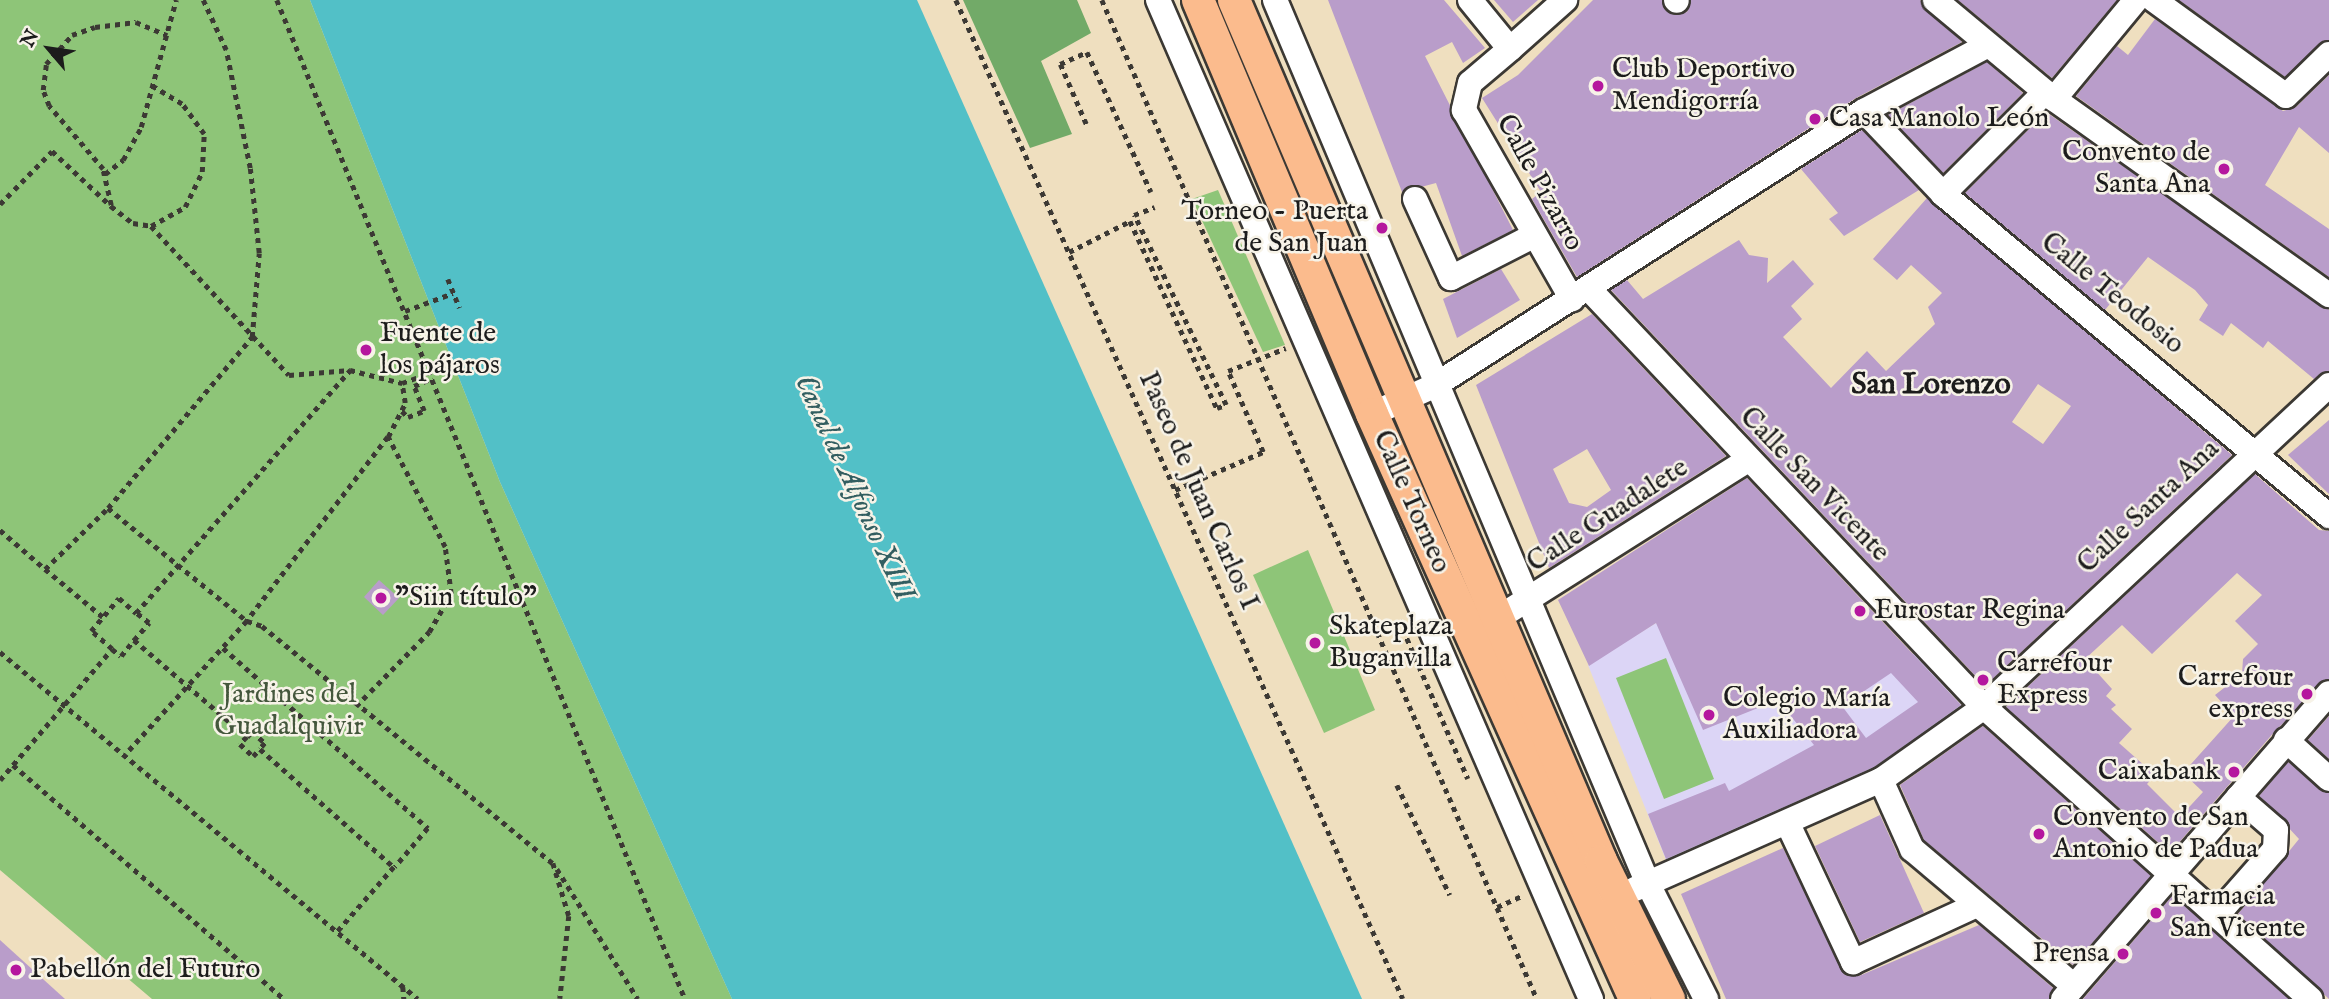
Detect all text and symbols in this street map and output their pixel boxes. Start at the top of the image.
north arrow [14,14,84,84]
text: N [16,26,45,52]
place label: Club Deportivo Mendigorría [1612,53,1795,119]
marker: Club Deportivo Mendigorría [1590,78,1606,94]
place label: Casa Manolo León [1829,102,2049,136]
street label: Calle Pizarro [1488,109,1590,257]
marker: Casa Manolo León [1807,111,1823,127]
place label: Convento de Santa Ana [2062,136,2210,202]
marker: Convento de Santa Ana [2216,161,2232,177]
place label: Torneo - Puerta de San Juan [1181,195,1368,261]
marker: Torneo - Puerta de San Juan [1374,220,1390,236]
street label: Calle Teodosio [2034,226,2190,362]
place label: Fuente de los pájaros [380,317,500,383]
marker: Fuente de los pájaros [358,342,374,358]
street label: Paseo de Juan Carlos I [1130,367,1266,615]
district label: San Lorenzo [1851,367,2011,403]
water label: Canal de Alfonso XIII [786,369,922,607]
street label: Calle San Vicente [1732,401,1896,569]
street label: Calle Torneo [1365,426,1457,578]
street label: Calle Santa Ana [2071,433,2227,581]
street label: Calle Guadalete [1521,452,1695,580]
place label: "Siin título" [395,581,537,615]
marker: "Siin título" [373,590,389,606]
place label: Eurostar Regina [1874,594,2065,628]
marker: Eurostar Regina [1852,603,1868,619]
place label: Skateplaza Buganvilla [1329,610,1453,676]
marker: Skateplaza Buganvilla [1307,635,1323,651]
place label: Carrefour Express [1997,647,2112,713]
place label: Carrefour express [2178,661,2293,727]
marker: Carrefour Express [1975,672,1991,688]
park label: Jardines del Guadalquivir [214,678,364,744]
place label: Colegio María Auxiliadora [1723,682,1890,748]
marker: Carrefour express [2299,686,2315,702]
marker: Colegio María Auxiliadora [1701,707,1717,723]
place label: Caixabank [2098,755,2220,789]
marker: Caixabank [2226,764,2242,780]
place label: Convento de San Antonio de Padua [2053,801,2258,867]
marker: Convento de San Antonio de Padua [2031,826,2047,842]
place label: Farmacia San Vicente [2170,880,2305,946]
marker: Farmacia San Vicente [2148,905,2164,921]
place label: Prensa [2033,937,2109,971]
marker: Prensa [2115,946,2131,962]
place label: Pabellón del Futuro [30,953,260,987]
marker: Pabellón del Futuro [8,962,24,978]

